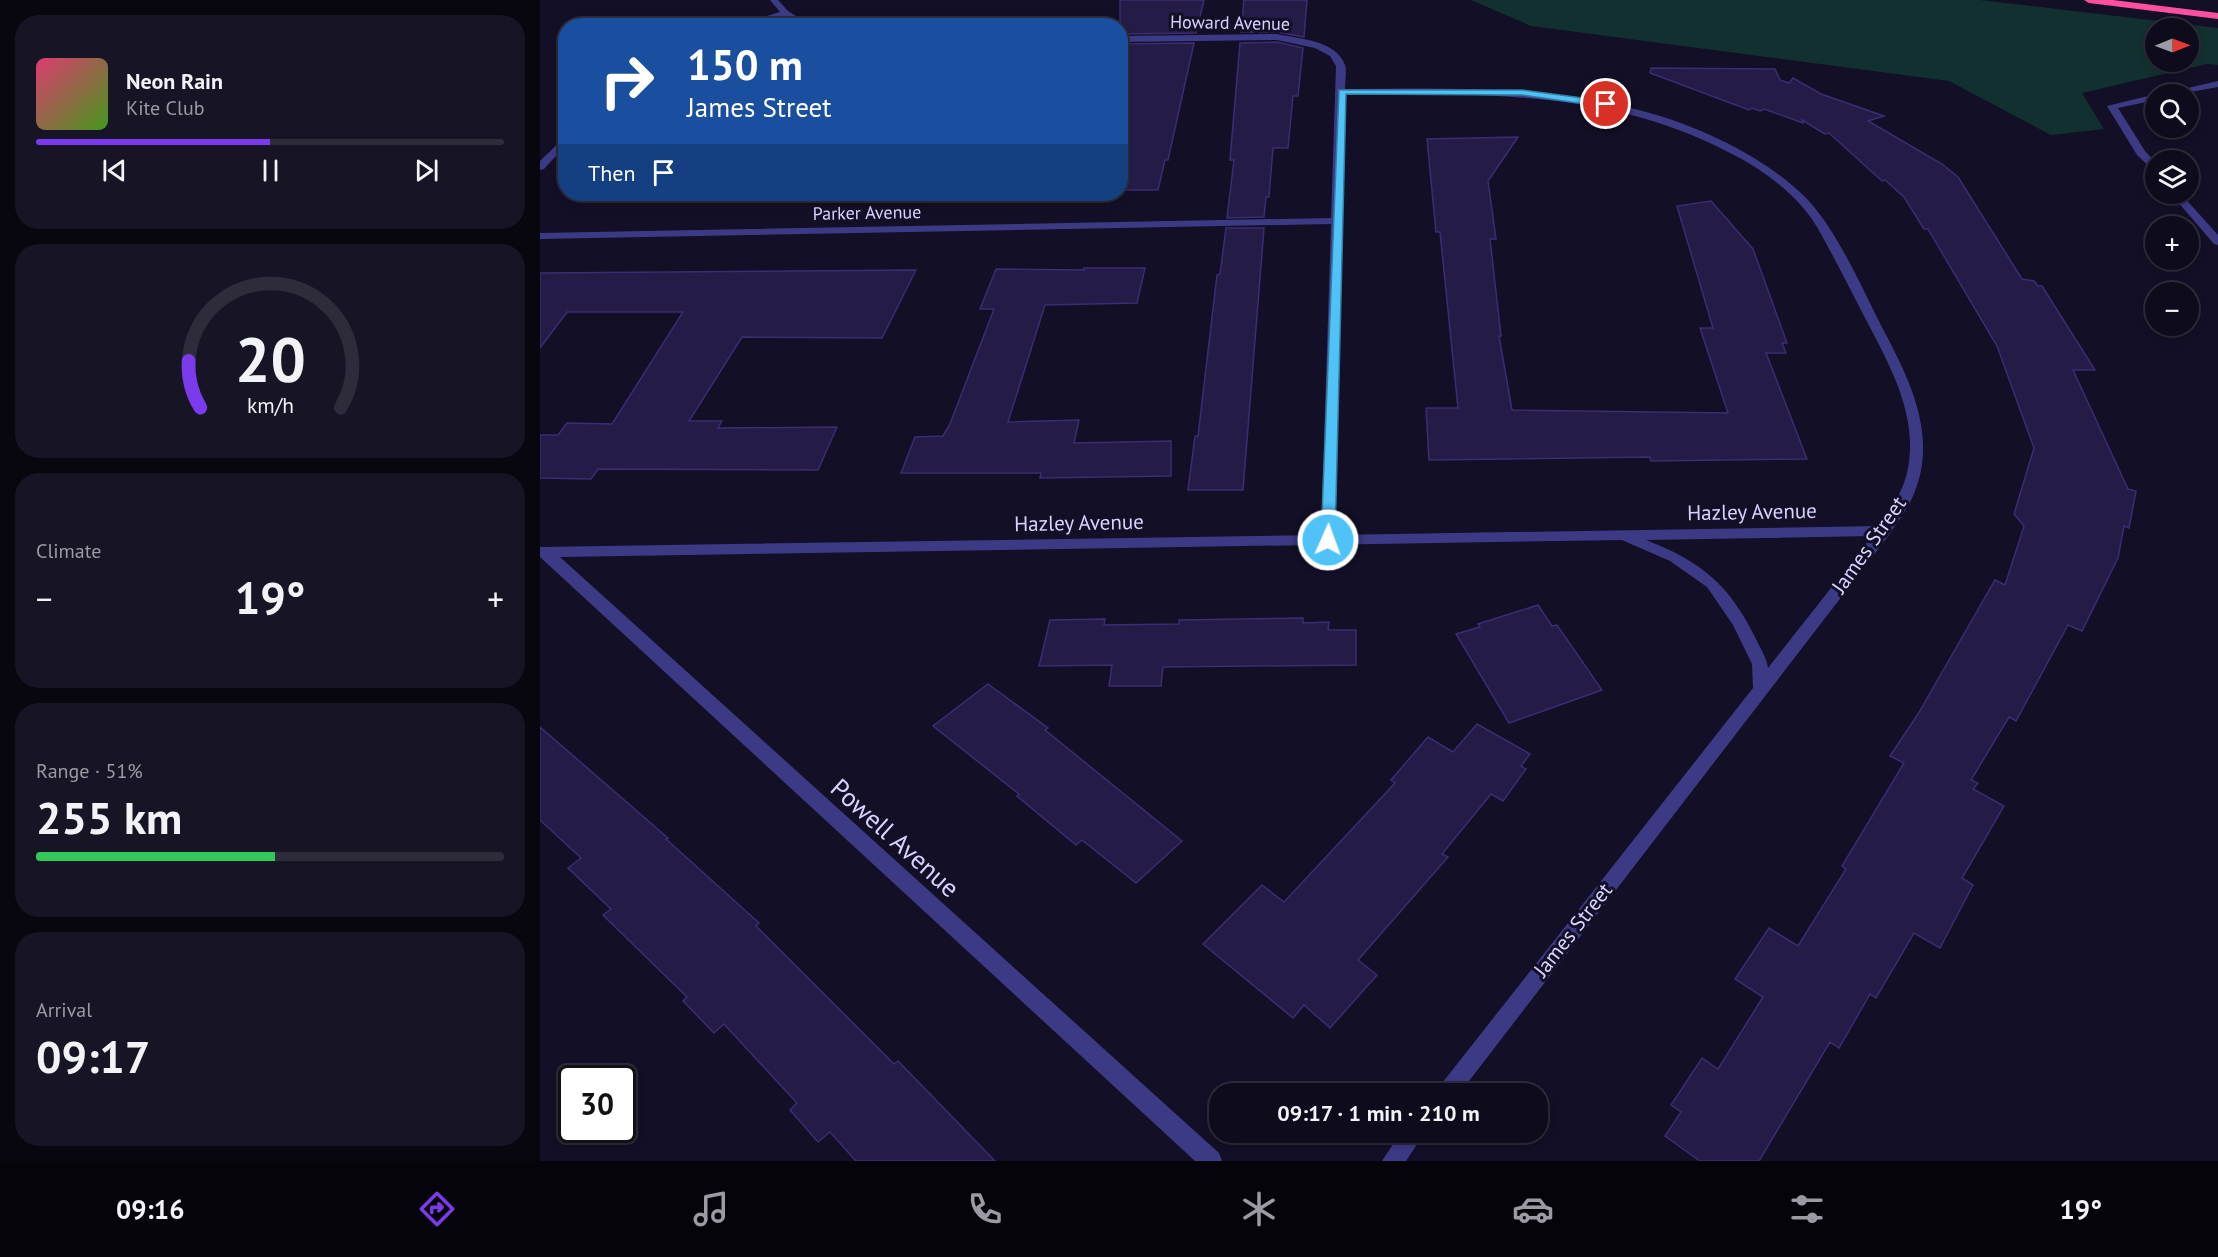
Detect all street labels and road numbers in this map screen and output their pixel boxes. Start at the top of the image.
street label: Howard Avenue [1170,10,1290,35]
street label: Parker Avenue [813,200,921,225]
street label: James Street [1825,491,1912,599]
street label: Hazley Avenue [1687,497,1817,526]
street label: Hazley Avenue [1014,508,1144,537]
street label: Powell Avenue [824,771,966,904]
street label: James Street [1527,877,1618,983]

